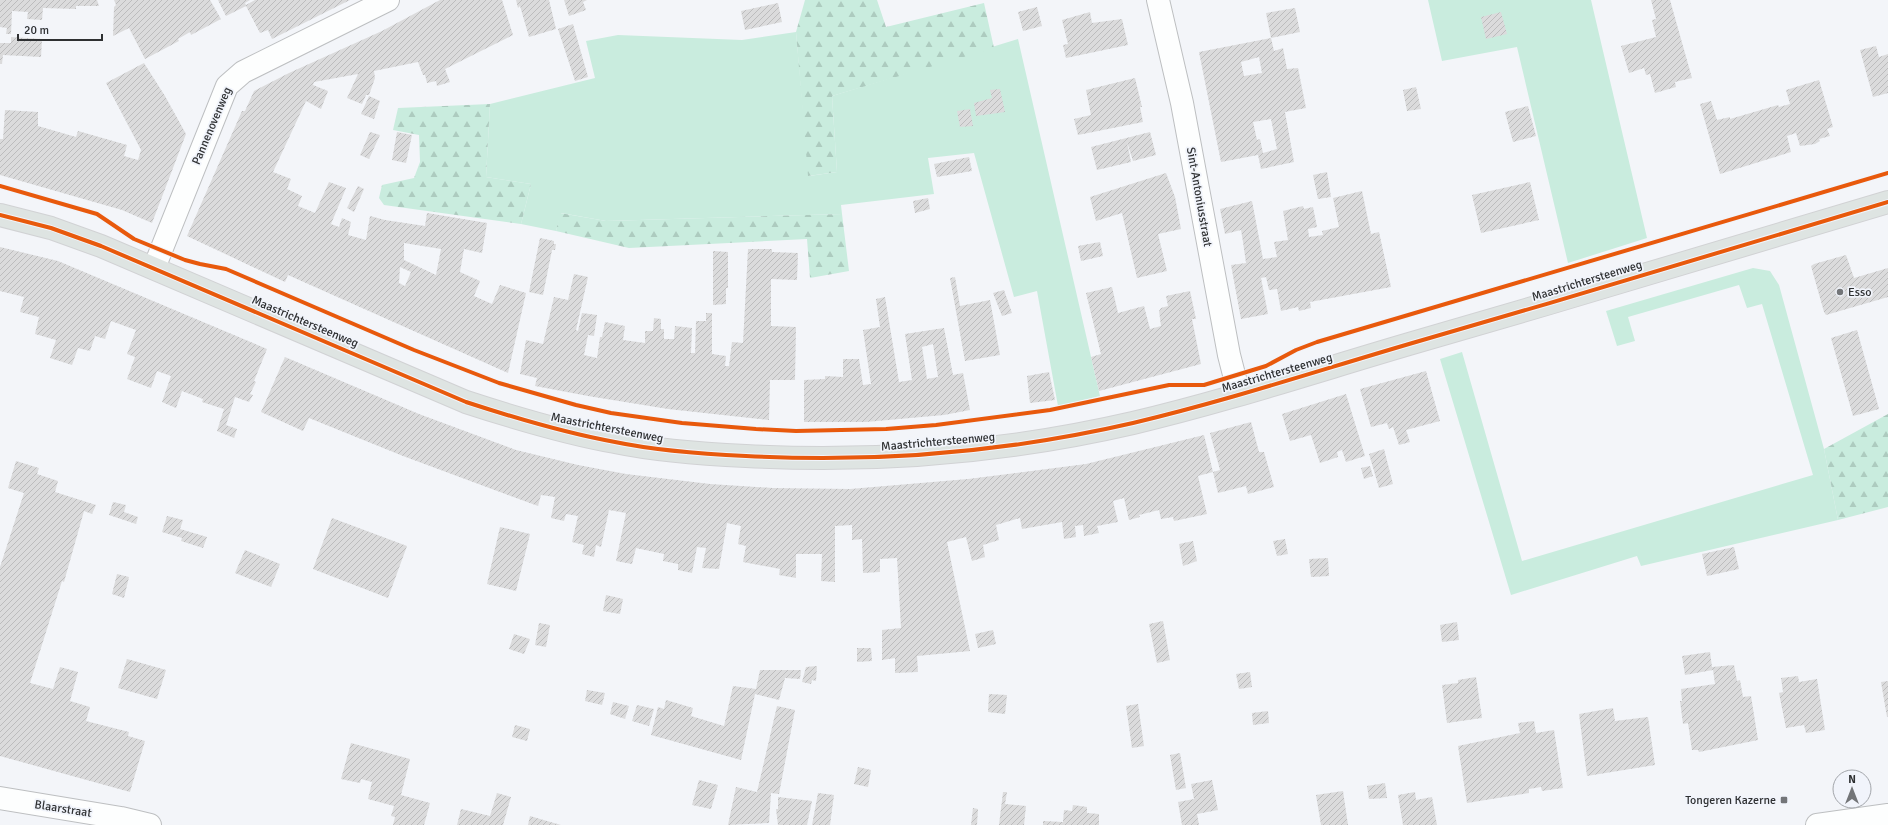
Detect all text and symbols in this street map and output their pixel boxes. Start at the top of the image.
scale bar [18,16,102,42]
text: 20 m [24,23,49,38]
street label: Pannenovenweg [189,85,235,167]
street label: Sint-Antoniusstraat [1183,146,1215,248]
street label: Maastrichtersteenweg [1530,257,1644,305]
place label: Esso [1848,285,1872,300]
marker: Esso [1835,287,1845,297]
street label: Maastrichtersteenweg [249,293,361,351]
street label: Maastrichtersteenweg [1220,350,1334,396]
street label: Maastrichtersteenweg [549,410,665,446]
street label: Maastrichtersteenweg [880,430,996,454]
north arrow [1832,769,1872,809]
text: N [1848,773,1856,786]
place label: Tongeren Kazerne [1685,793,1776,808]
marker: Tongeren Kazerne [1779,795,1789,805]
street label: Blaarstraat [33,797,93,821]

